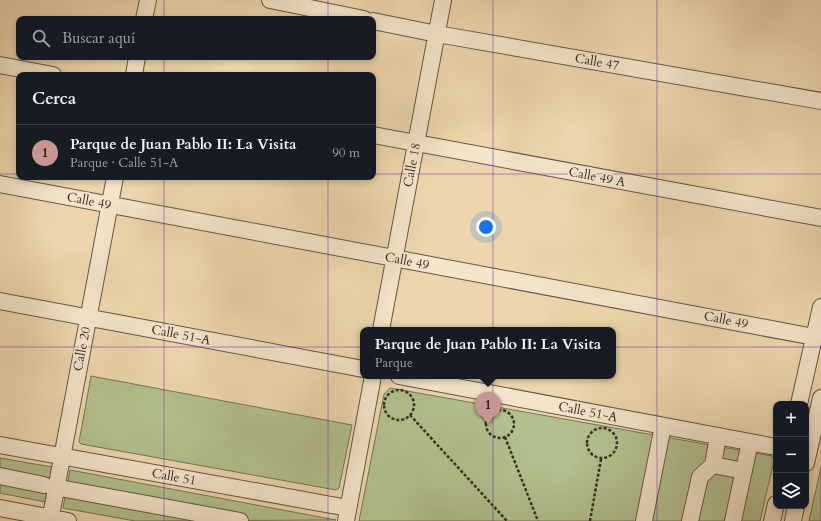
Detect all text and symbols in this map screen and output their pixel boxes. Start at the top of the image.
search box [16,16,376,60]
icon: search [30,27,52,49]
text: Buscar aquí [62,28,135,48]
street label: Calle 47 [573,49,621,75]
text: Cerca [32,87,76,110]
text: Parque de Juan Pablo II: La Visita [70,134,296,154]
street label: Calle 18 [399,141,425,189]
text: 1 [42,144,48,162]
text: 90 m [332,144,360,162]
text: Parque · Calle 51-A [70,154,178,172]
street label: Calle 49 A [567,163,628,191]
street label: Calle 49 [65,188,113,214]
your location [476,217,496,237]
street label: Calle 49 [383,248,431,274]
street label: Calle 49 [702,307,750,333]
street label: Calle 51-A [150,320,213,350]
street label: Calle 20 [69,325,95,373]
popup [360,327,616,379]
text: Parque de Juan Pablo II: La Visita [375,334,601,354]
text: Parque [375,354,413,372]
pin: 1 [475,392,501,425]
street label: Calle 51-A [557,397,620,427]
map controls [773,401,809,509]
button: + [773,401,809,437]
button: − [773,437,809,473]
street label: Calle 51 [150,464,198,490]
button: layers [773,473,809,509]

